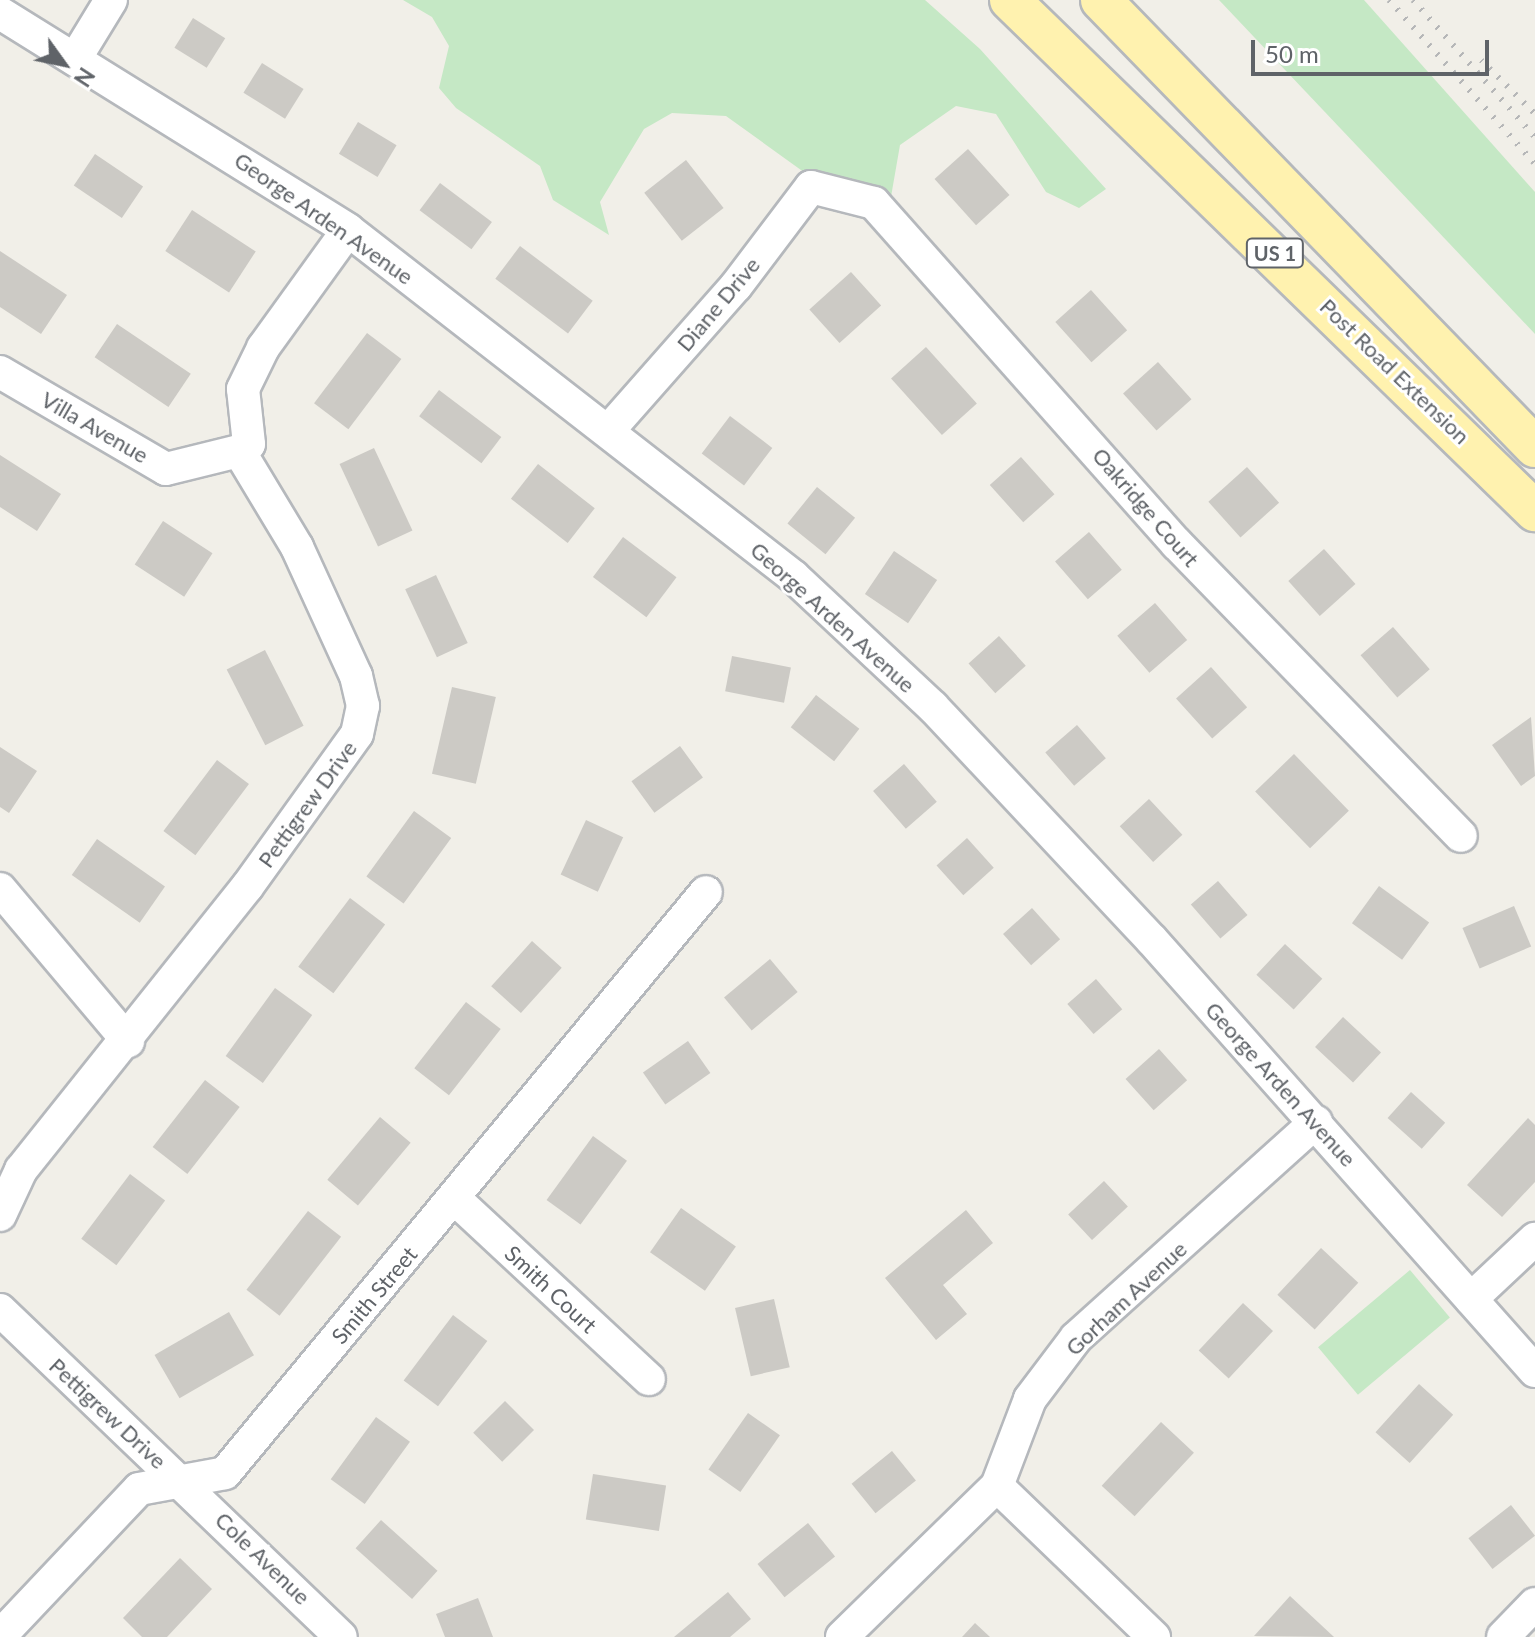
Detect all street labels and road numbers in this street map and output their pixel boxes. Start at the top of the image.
street label: George Arden Avenue [229,146,419,290]
road number: US 1 [1245,237,1305,269]
street label: Diane Drive [671,252,765,356]
street label: Post Road Extension [1315,293,1475,449]
street label: Villa Avenue [36,386,154,468]
street label: Oakridge Court [1087,442,1205,572]
street label: George Arden Avenue [745,536,921,698]
street label: Pettigrew Drive [252,735,362,873]
street label: George Arden Avenue [1200,996,1362,1172]
street label: Gorham Avenue [1060,1235,1192,1361]
street label: Smith Court [500,1240,602,1338]
street label: Smith Street [326,1241,422,1349]
street label: Pettigrew Drive [44,1352,172,1474]
street label: Cole Avenue [210,1506,316,1610]

